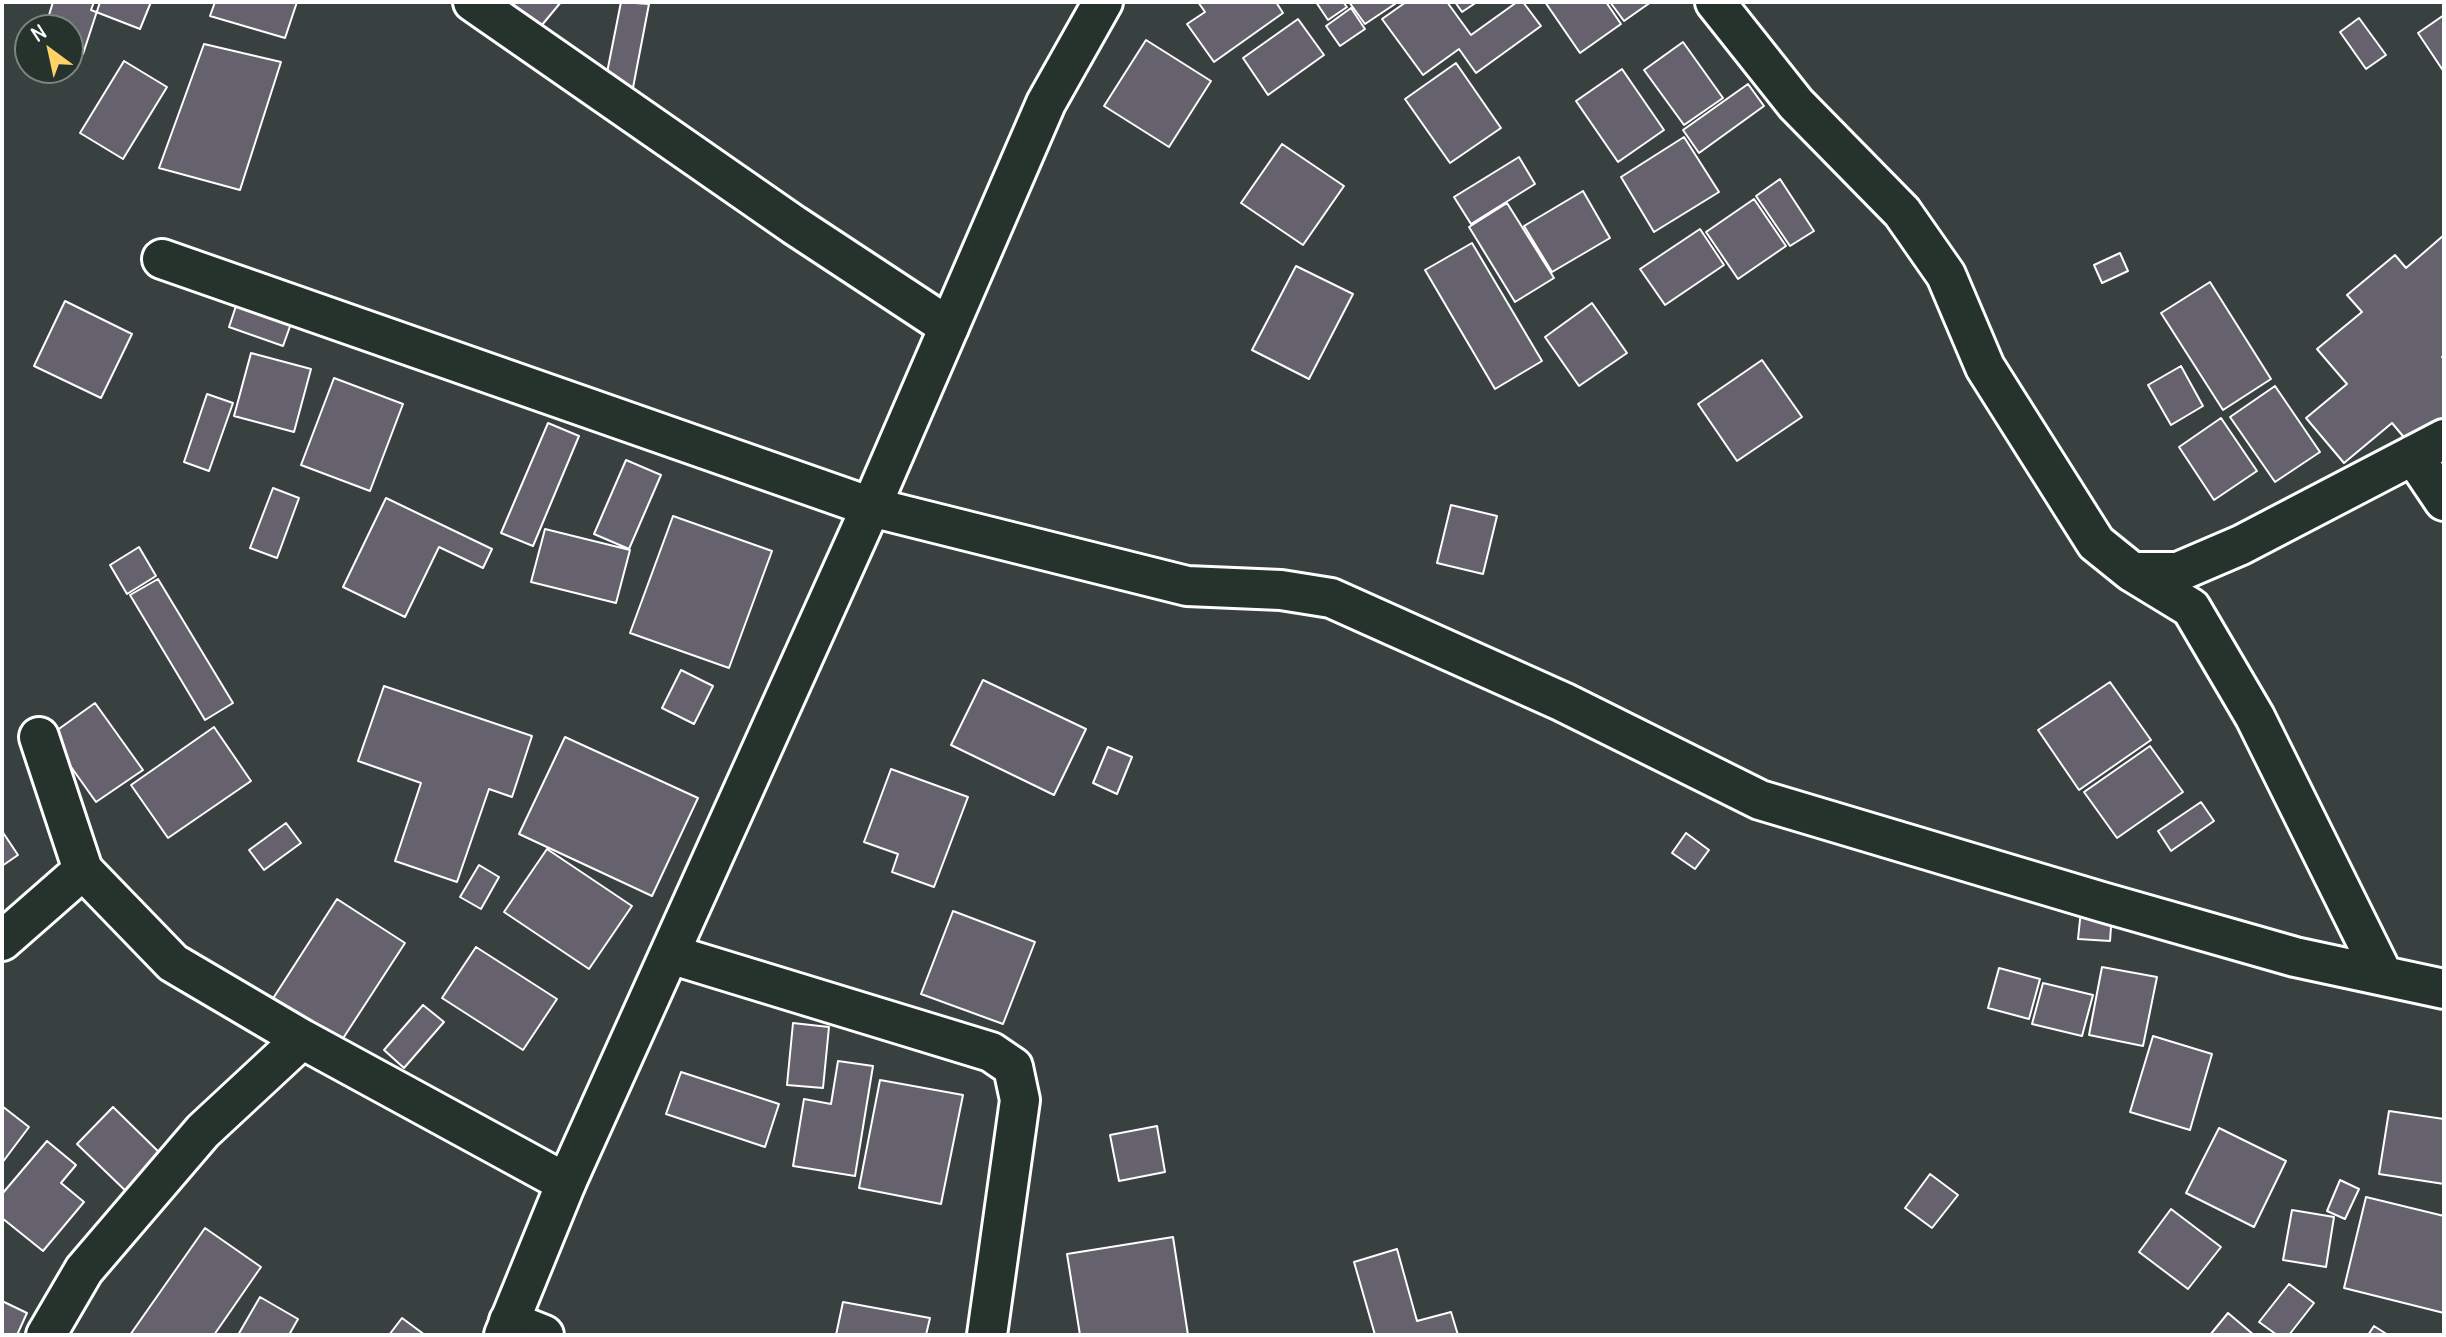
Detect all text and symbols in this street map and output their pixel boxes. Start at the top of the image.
north arrow [14,14,84,84]
text: N [27,19,51,47]

